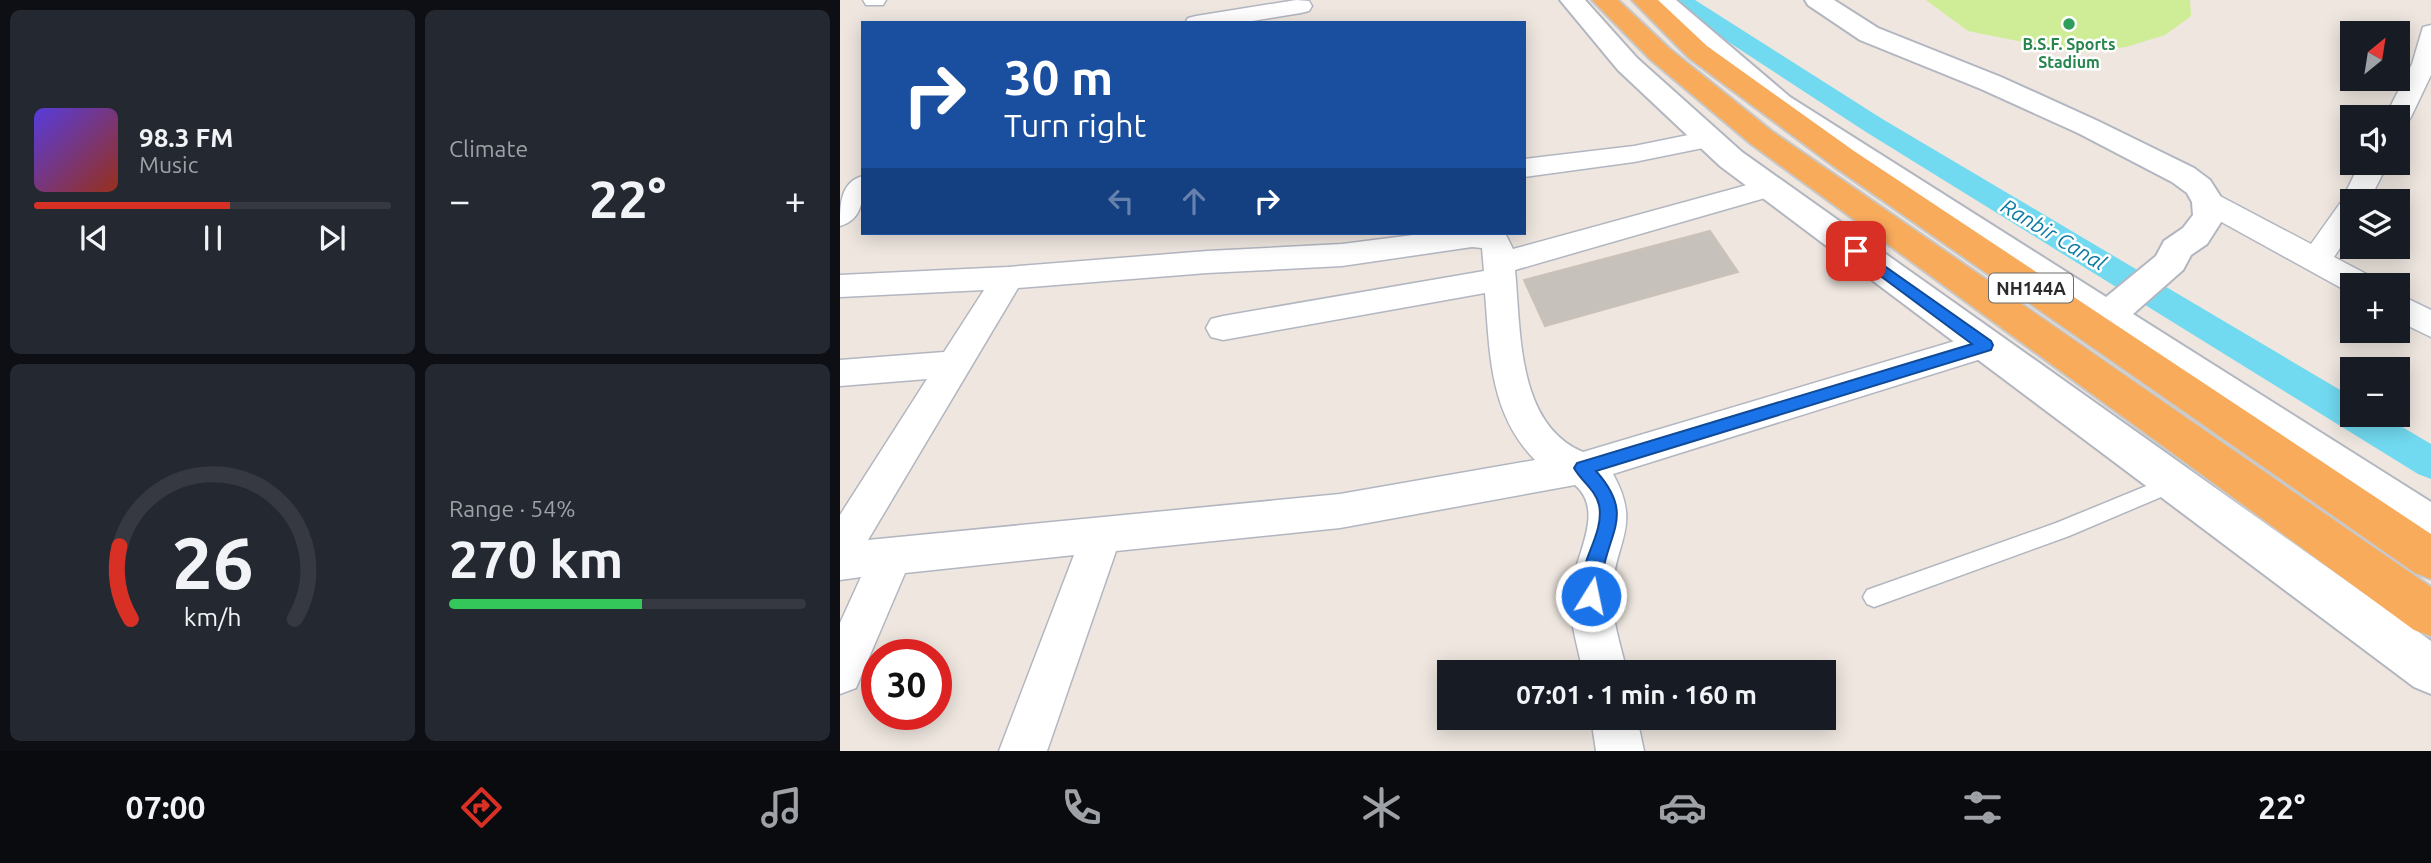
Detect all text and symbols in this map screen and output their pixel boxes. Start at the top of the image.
marker: B.S.F. Sports Stadium [2061,16,2077,32]
north arrow [2340,21,2410,91]
map controls [2340,21,2410,427]
place label: B.S.F. Sports Stadium [2022,35,2116,71]
icon: right [889,49,980,140]
text: 30 m [1004,49,1113,104]
button: sound [2340,105,2410,175]
text: Turn right [1004,107,1146,143]
text: 98.3 FM [139,123,233,152]
text: Climate [449,136,528,161]
text: Music [139,152,198,177]
text: 22° [589,170,666,228]
text: − [449,179,470,221]
text: + [785,179,806,221]
icon: left [1102,182,1140,220]
icon: ahead [1175,182,1213,220]
icon: right [1248,182,1286,220]
button: layers [2340,189,2410,259]
water label: Ranbir Canal [1997,193,2111,275]
icon: previous [75,219,113,257]
icon: pause [194,219,232,257]
icon: next [313,219,351,257]
pin [1826,221,1886,281]
icon: arrive [1837,232,1875,270]
button: + [2340,273,2410,343]
road number: NH144A [1989,274,2073,302]
button: − [2340,357,2410,427]
text: Range · 54% [449,496,576,521]
text: 26 [171,521,254,603]
text: 270 km [449,530,623,588]
position arrow [1554,559,1628,633]
text: km/h [184,602,241,630]
speed limit sign: 30 [861,639,952,730]
text: 07:01 · 1 min · 160 m [1516,680,1757,709]
icon: directions [457,783,506,832]
icon: music [757,783,806,832]
icon: phone [1057,783,1106,832]
icon: climate [1357,783,1406,832]
icon: car [1658,783,1707,832]
icon: filters [1958,783,2007,832]
text: 07:00 [126,789,206,825]
text: 22° [2258,789,2305,825]

